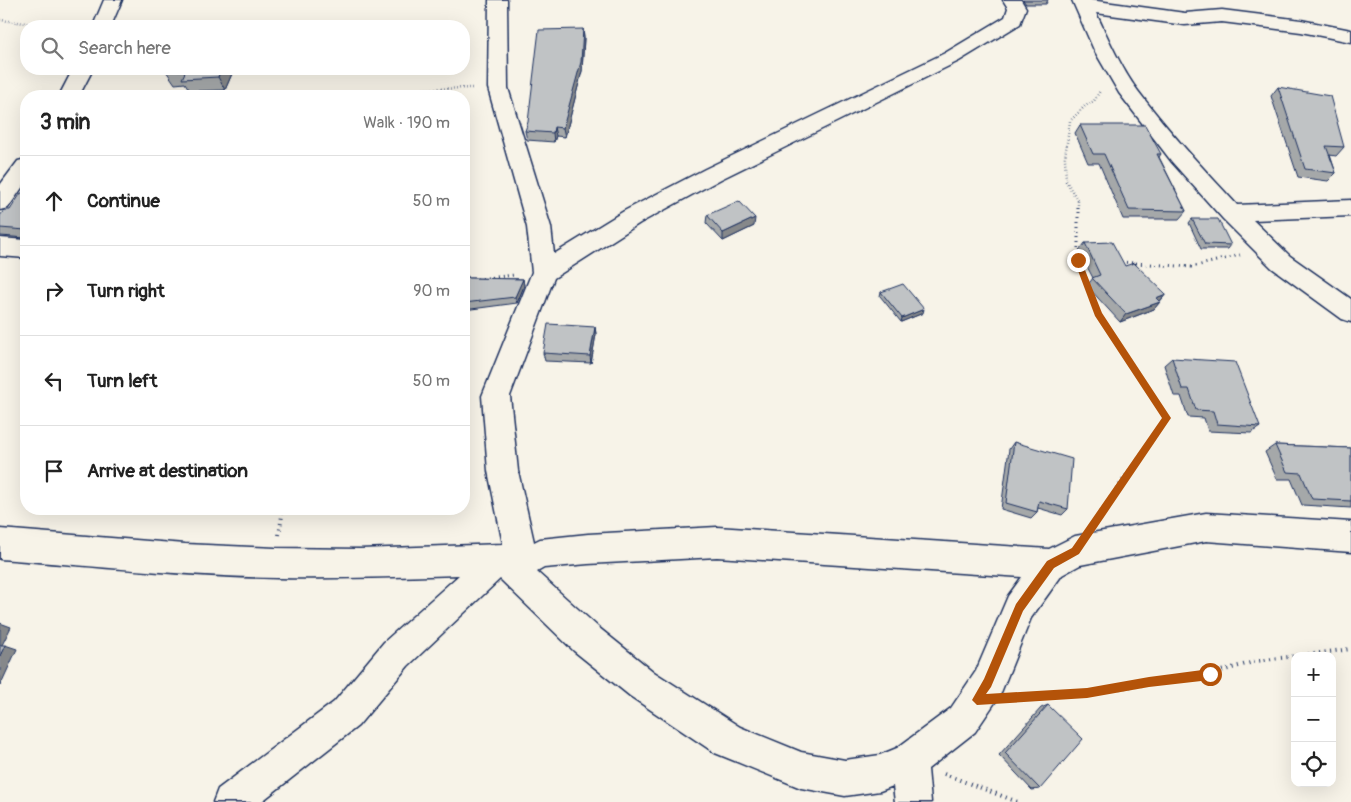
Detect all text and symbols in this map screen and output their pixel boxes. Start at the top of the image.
search box [20,20,470,75]
icon: search [38,34,66,62]
text: Search here [78,36,171,60]
text: 3 min [40,109,90,136]
text: Walk · 190 m [363,113,450,133]
icon: ahead [40,187,68,215]
text: Continue [87,189,160,213]
text: 50 m [413,191,450,211]
route end [1067,249,1090,272]
icon: right [40,277,68,305]
text: Turn right [87,279,165,303]
text: 90 m [413,281,450,301]
icon: left [40,367,68,395]
text: Turn left [87,369,157,393]
text: 50 m [413,371,450,391]
icon: arrive [40,457,68,485]
text: Arrive at destination [87,459,248,483]
map controls [1291,652,1336,787]
button: + [1291,652,1336,697]
route start [1199,663,1222,686]
button: − [1291,697,1336,742]
button: locate [1291,742,1336,787]

